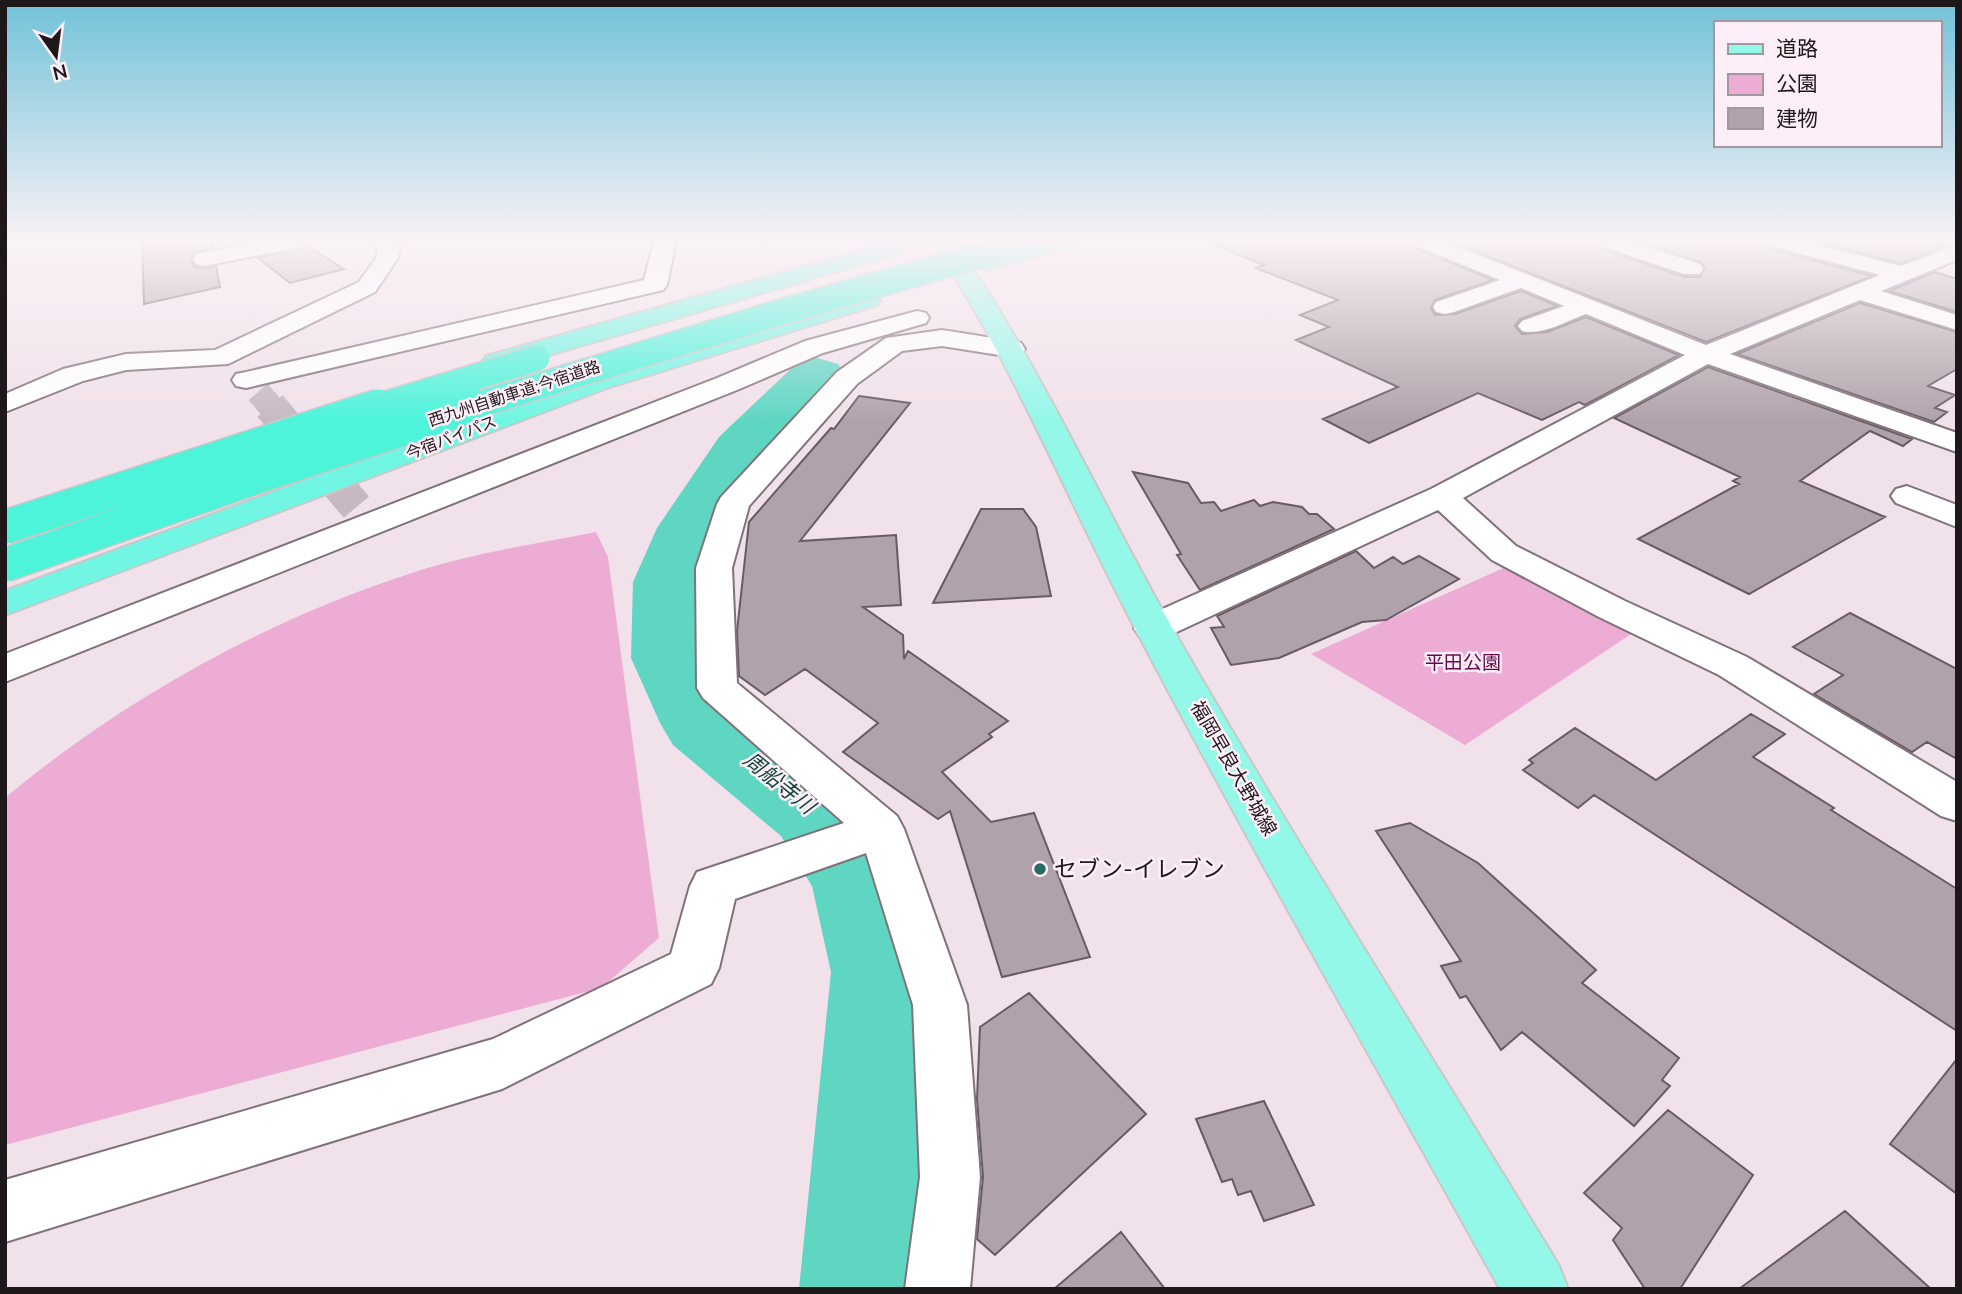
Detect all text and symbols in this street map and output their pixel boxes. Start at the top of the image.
north arrow [21,21,91,91]
legend [1714,21,1941,147]
text: 道路 [1776,35,1818,63]
text: N [50,57,70,86]
text: 公園 [1776,70,1818,98]
text: 建物 [1776,105,1818,133]
street label: 西九州自動車道;今宿道路 [425,356,603,432]
street label: 今宿バイパス [403,411,500,465]
park label: 平田公園 [1425,650,1501,676]
street label: 福岡早良大野城線 [1184,696,1282,841]
water label: 周船寺川 [738,746,822,822]
place label: セブン-イレブン [1054,854,1225,885]
marker: セブン-イレブン [1032,861,1048,877]

